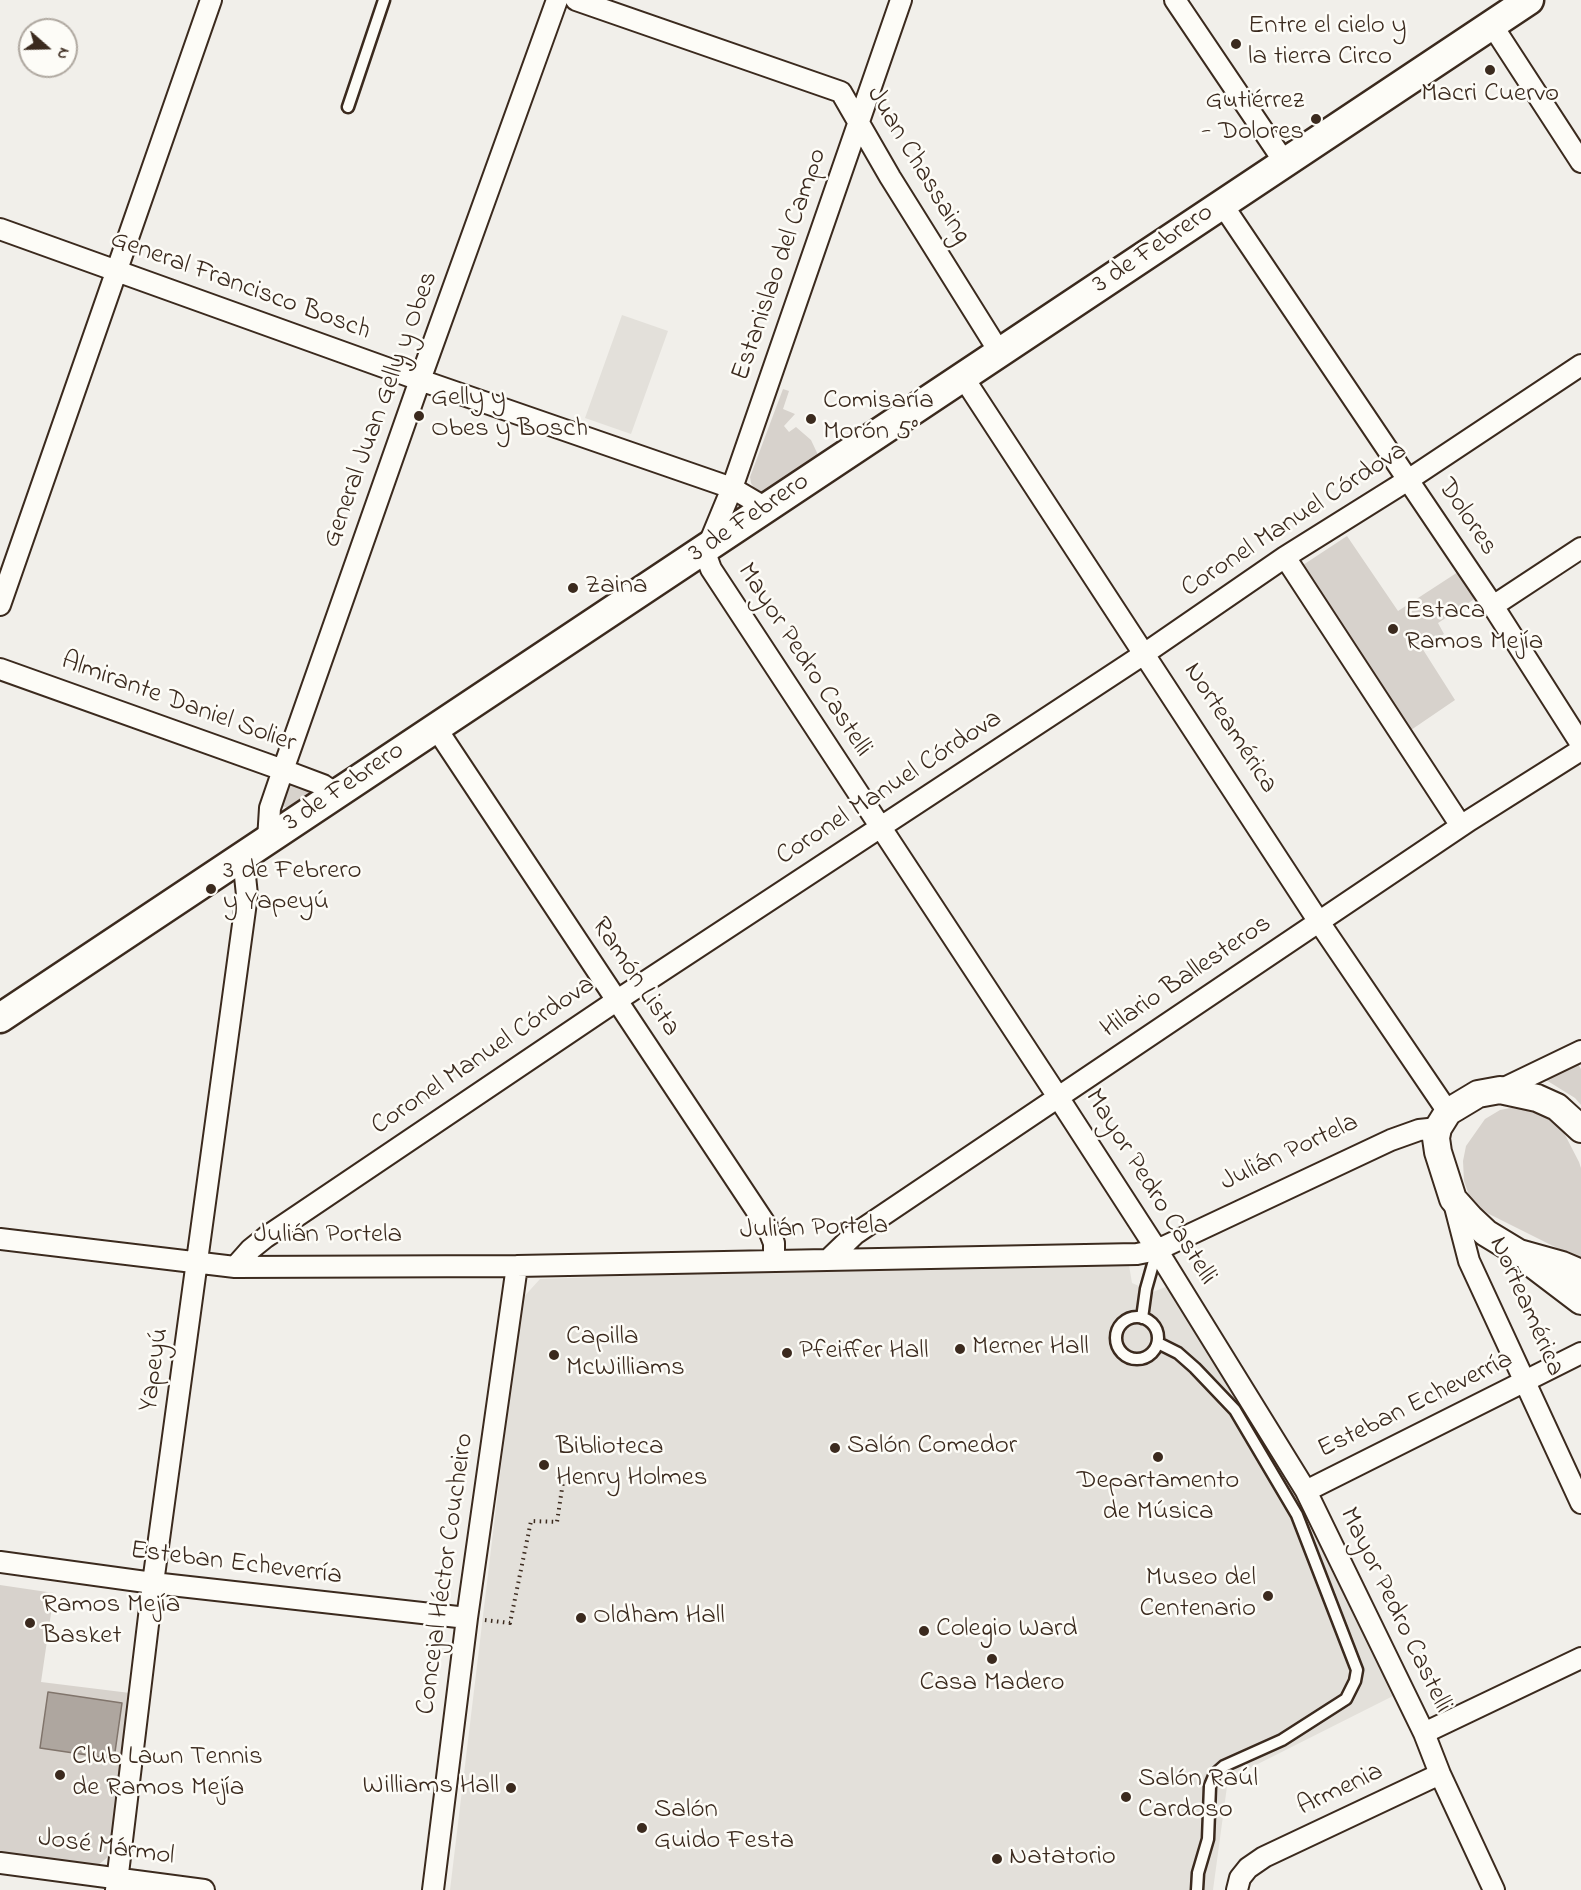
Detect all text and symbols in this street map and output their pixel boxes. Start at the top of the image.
place label: Entre el cielo y la tierra Circo [1248,12,1407,75]
north arrow [18,18,78,78]
marker: Entre el cielo y la tierra Circo [1229,37,1243,51]
text: N [50,44,76,63]
marker: Macri Cuervo [1483,63,1497,77]
place label: Macri Cuervo [1421,80,1559,112]
street label: Juan Chassaing [857,81,977,251]
place label: Gutiérrez - Dolores [1201,87,1304,150]
marker: Gutiérrez - Dolores [1309,112,1323,126]
street label: Estanislao del Campo [726,145,836,385]
street label: 3 de Febrero [1087,198,1221,302]
street label: General Francisco Bosch [106,225,374,349]
street label: General Juan Gelly y Obes [317,268,447,552]
place label: Gelly y Obes y Bosch [431,384,588,447]
place label: Comisaría Morón 5° [823,387,934,450]
marker: Gelly y Obes y Bosch [412,409,426,423]
marker: Comisaría Morón 5° [804,412,818,426]
street label: Coronel Manuel Córdova [1176,436,1414,606]
street label: 3 de Febrero [683,467,817,571]
street label: Dolores [1429,473,1503,563]
street label: Mayor Pedro Castelli [728,558,878,764]
place label: Zaina [585,572,648,604]
marker: Zaina [566,581,580,595]
place label: Estaca Ramos Mejía [1405,597,1543,660]
marker: Estaca Ramos Mejía [1386,622,1400,636]
street label: Almirante Daniel Solier [56,646,300,762]
street label: Norteamérica [1175,658,1283,800]
street label: Coronel Manuel Córdova [771,704,1009,874]
street label: 3 de Febrero [278,736,412,840]
place label: 3 de Febrero y Yapeyú [223,857,362,920]
marker: 3 de Febrero y Yapeyú [204,882,218,896]
street label: Hilario Ballesteros [1096,909,1278,1047]
street label: Ramón Lista [582,912,686,1044]
street label: Coronel Manuel Córdova [366,970,602,1144]
street label: Mayor Pedro Castelli [1076,1084,1222,1292]
street label: Julián Portela [1216,1108,1364,1200]
street label: Julián Portela [739,1211,889,1249]
street label: Julián Portela [254,1221,402,1253]
street label: Norteamérica [1480,1232,1570,1382]
place label: Capilla McWilliams [566,1323,685,1386]
street label: Yapeyú [134,1326,178,1414]
place label: Merner Hall [972,1333,1089,1365]
place label: Pfeiffer Hall [799,1337,928,1369]
marker: Merner Hall [953,1342,967,1356]
street label: Esteban Echeverría [1313,1345,1519,1467]
marker: Pfeiffer Hall [780,1346,794,1360]
marker: Capilla McWilliams [547,1348,561,1362]
street label: Concejal Héctor Coucheiro [411,1431,483,1717]
place label: Salón Comedor [847,1432,1017,1464]
place label: Biblioteca Henry Holmes [556,1433,707,1496]
marker: Salón Comedor [828,1441,842,1455]
marker: Departamento de Música [1151,1450,1165,1464]
marker: Biblioteca Henry Holmes [537,1458,551,1472]
place label: Departamento de Música [1077,1467,1239,1530]
street label: Mayor Pedro Castelli [1330,1503,1458,1719]
street label: Esteban Echeverría [128,1536,344,1594]
place label: Museo del Centenario [1139,1564,1256,1627]
marker: Museo del Centenario [1261,1589,1275,1603]
place label: Ramos Mejía Basket [42,1591,180,1654]
place label: Oldham Hall [593,1602,725,1634]
marker: Oldham Hall [574,1611,588,1625]
place label: Colegio Ward [936,1615,1078,1647]
marker: Ramos Mejía Basket [23,1616,37,1630]
marker: Colegio Ward [917,1624,931,1638]
marker: Casa Madero [985,1652,999,1666]
place label: Casa Madero [919,1669,1065,1701]
place label: Club Lawn Tennis de Ramos Mejía [72,1743,263,1806]
street label: Armenia [1293,1757,1389,1825]
place label: Salón Raúl Cardoso [1138,1765,1258,1828]
marker: Club Lawn Tennis de Ramos Mejía [53,1768,67,1782]
place label: Williams Hall [363,1772,499,1804]
marker: Williams Hall [504,1781,518,1795]
marker: Salón Raúl Cardoso [1119,1790,1133,1804]
place label: Salón Guido Festa [654,1796,794,1859]
marker: Salón Guido Festa [635,1821,649,1835]
street label: José Mármol [36,1823,176,1875]
place label: Natatorio [1009,1843,1116,1875]
marker: Natatorio [990,1852,1004,1866]

